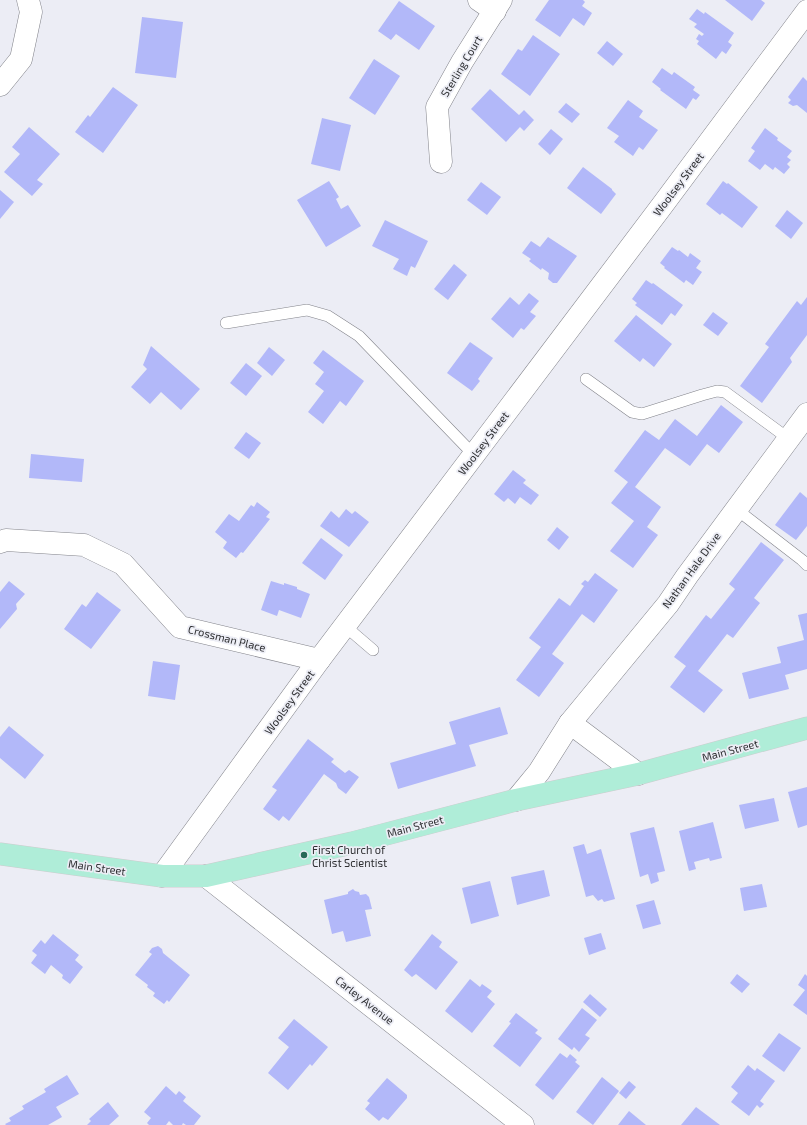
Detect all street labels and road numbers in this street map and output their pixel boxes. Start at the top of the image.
street label: Sterling Court [438,33,484,99]
street label: Woolsey Street [650,150,706,218]
street label: Woolsey Street [455,409,511,477]
street label: Nathan Hale Drive [659,530,723,610]
street label: Crossman Place [187,622,267,654]
street label: Woolsey Street [261,667,317,737]
street label: Main Street [700,736,760,764]
street label: Main Street [385,812,445,840]
street label: Main Street [67,857,127,877]
street label: Carley Avenue [333,973,397,1027]

